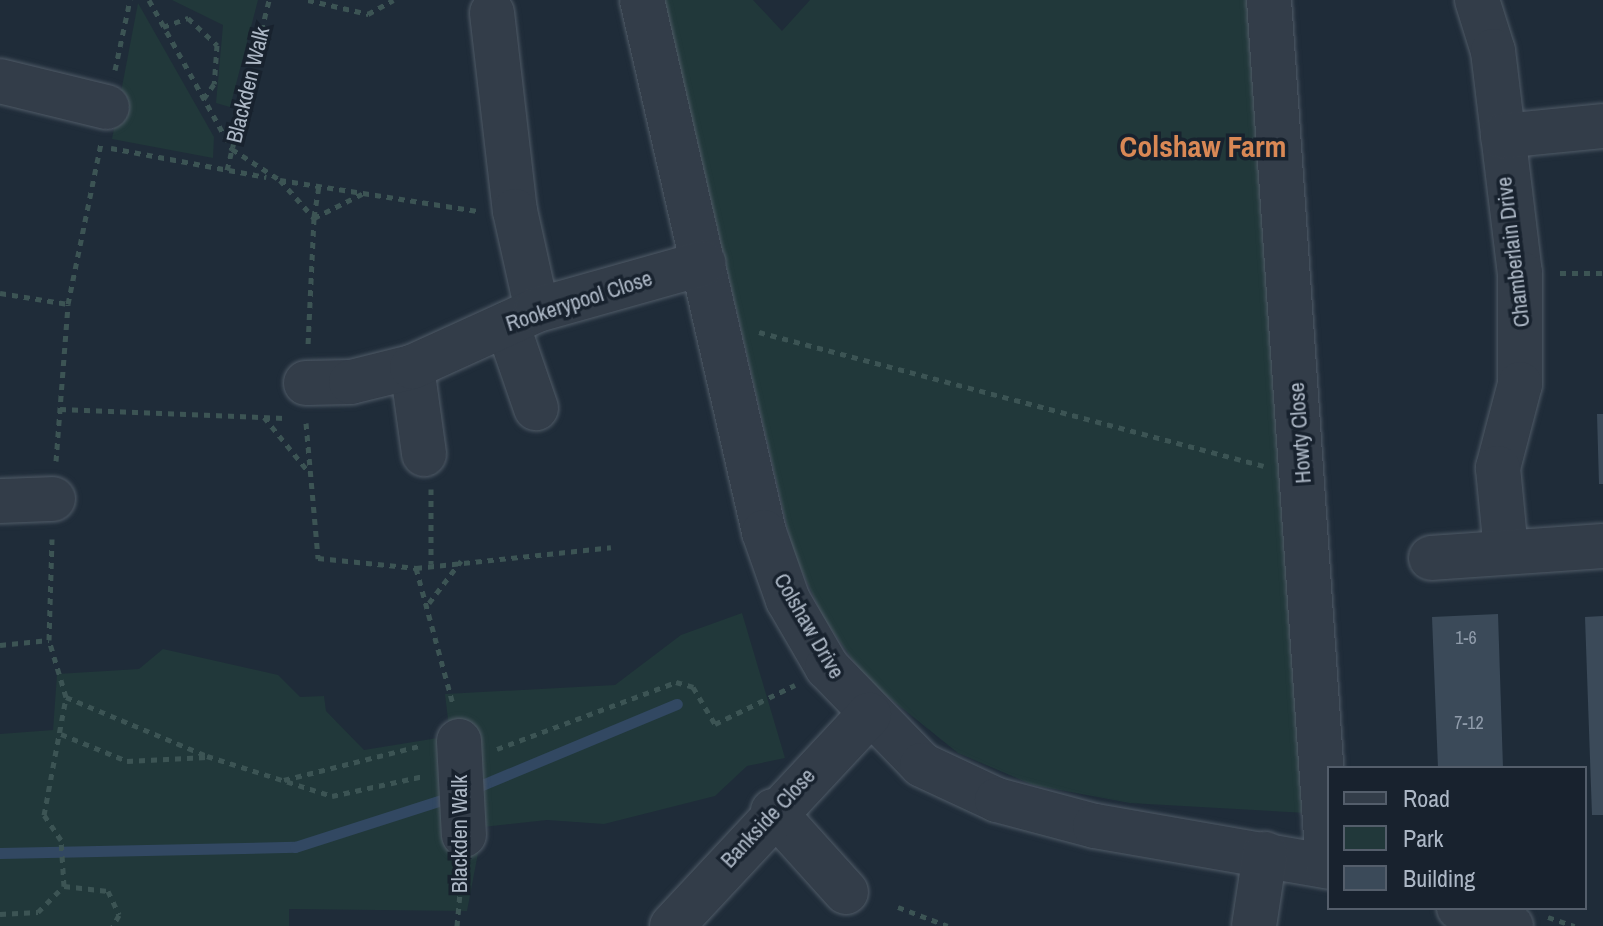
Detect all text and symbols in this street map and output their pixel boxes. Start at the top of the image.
street label: Blackden Walk [221,24,275,146]
district label: Colshaw Farm [1120,128,1286,164]
street label: Chamberlain Drive [1491,175,1535,329]
street label: Rookerypool Close [502,265,656,337]
street label: Howty Close [1283,382,1317,484]
street label: Colshaw Drive [768,569,850,683]
house number: 1-6 [1455,627,1477,649]
house number: 7-12 [1454,712,1484,734]
street label: Bankside Close [715,763,821,873]
legend [1327,766,1587,910]
street label: Blackden Walk [447,775,473,893]
text: Road [1403,782,1450,814]
text: Park [1403,822,1443,854]
text: Building [1403,862,1475,894]

